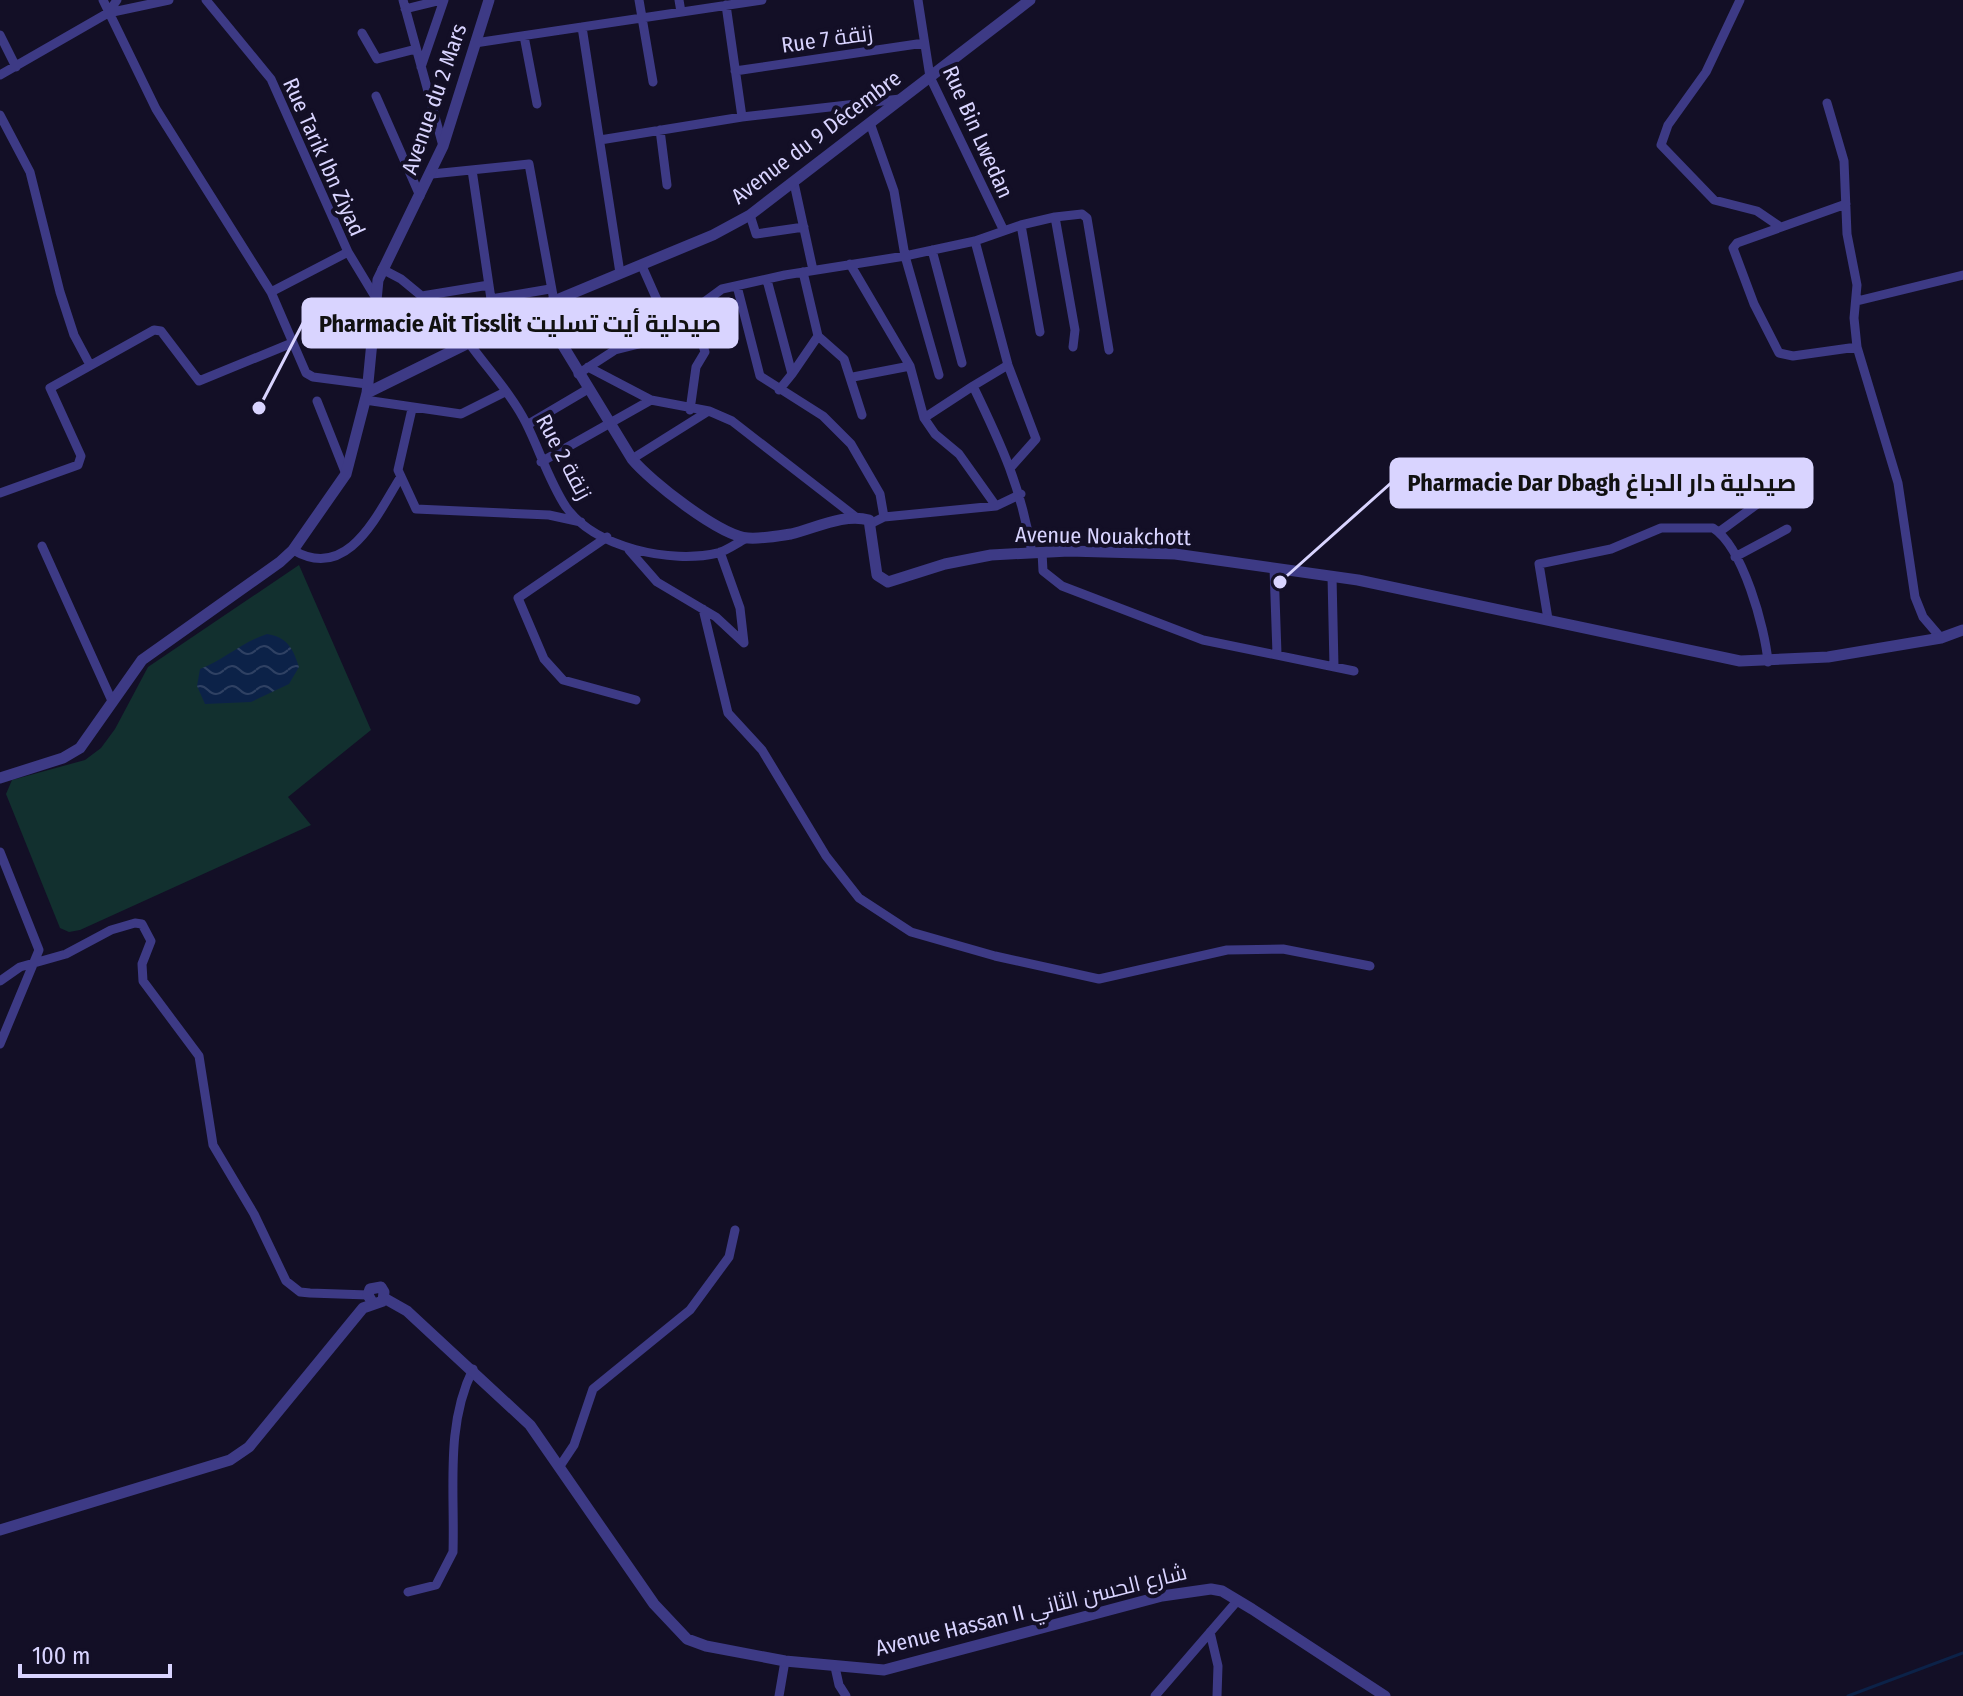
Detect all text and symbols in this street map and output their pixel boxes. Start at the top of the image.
street label: Rue 7 زنقة [780,19,874,59]
street label: Avenue du 2 Mars [396,20,472,178]
street label: Rue Bin Lwedan [937,62,1019,202]
street label: Avenue du 9 Décembre [726,64,906,210]
street label: Rue Tarik Ibn Ziyad [277,74,371,240]
callout: Pharmacie Ait Tisslit صيدلية أيت تسليت [303,299,737,347]
text: Pharmacie Ait Tisslit صيدلية أيت تسليت [319,308,721,338]
street label: Rue 2 زنقة [530,410,598,504]
callout: Pharmacie Dar Dbagh صيدلية دار الدباغ [1391,459,1812,507]
text: Pharmacie Dar Dbagh صيدلية دار الدباغ [1408,469,1796,499]
street label: Avenue Nouakchott [1015,521,1192,551]
street label: Avenue Hassan II شارع الحسن الثاني [872,1558,1190,1665]
scale bar [20,1628,170,1678]
text: 100 m [32,1642,90,1670]

